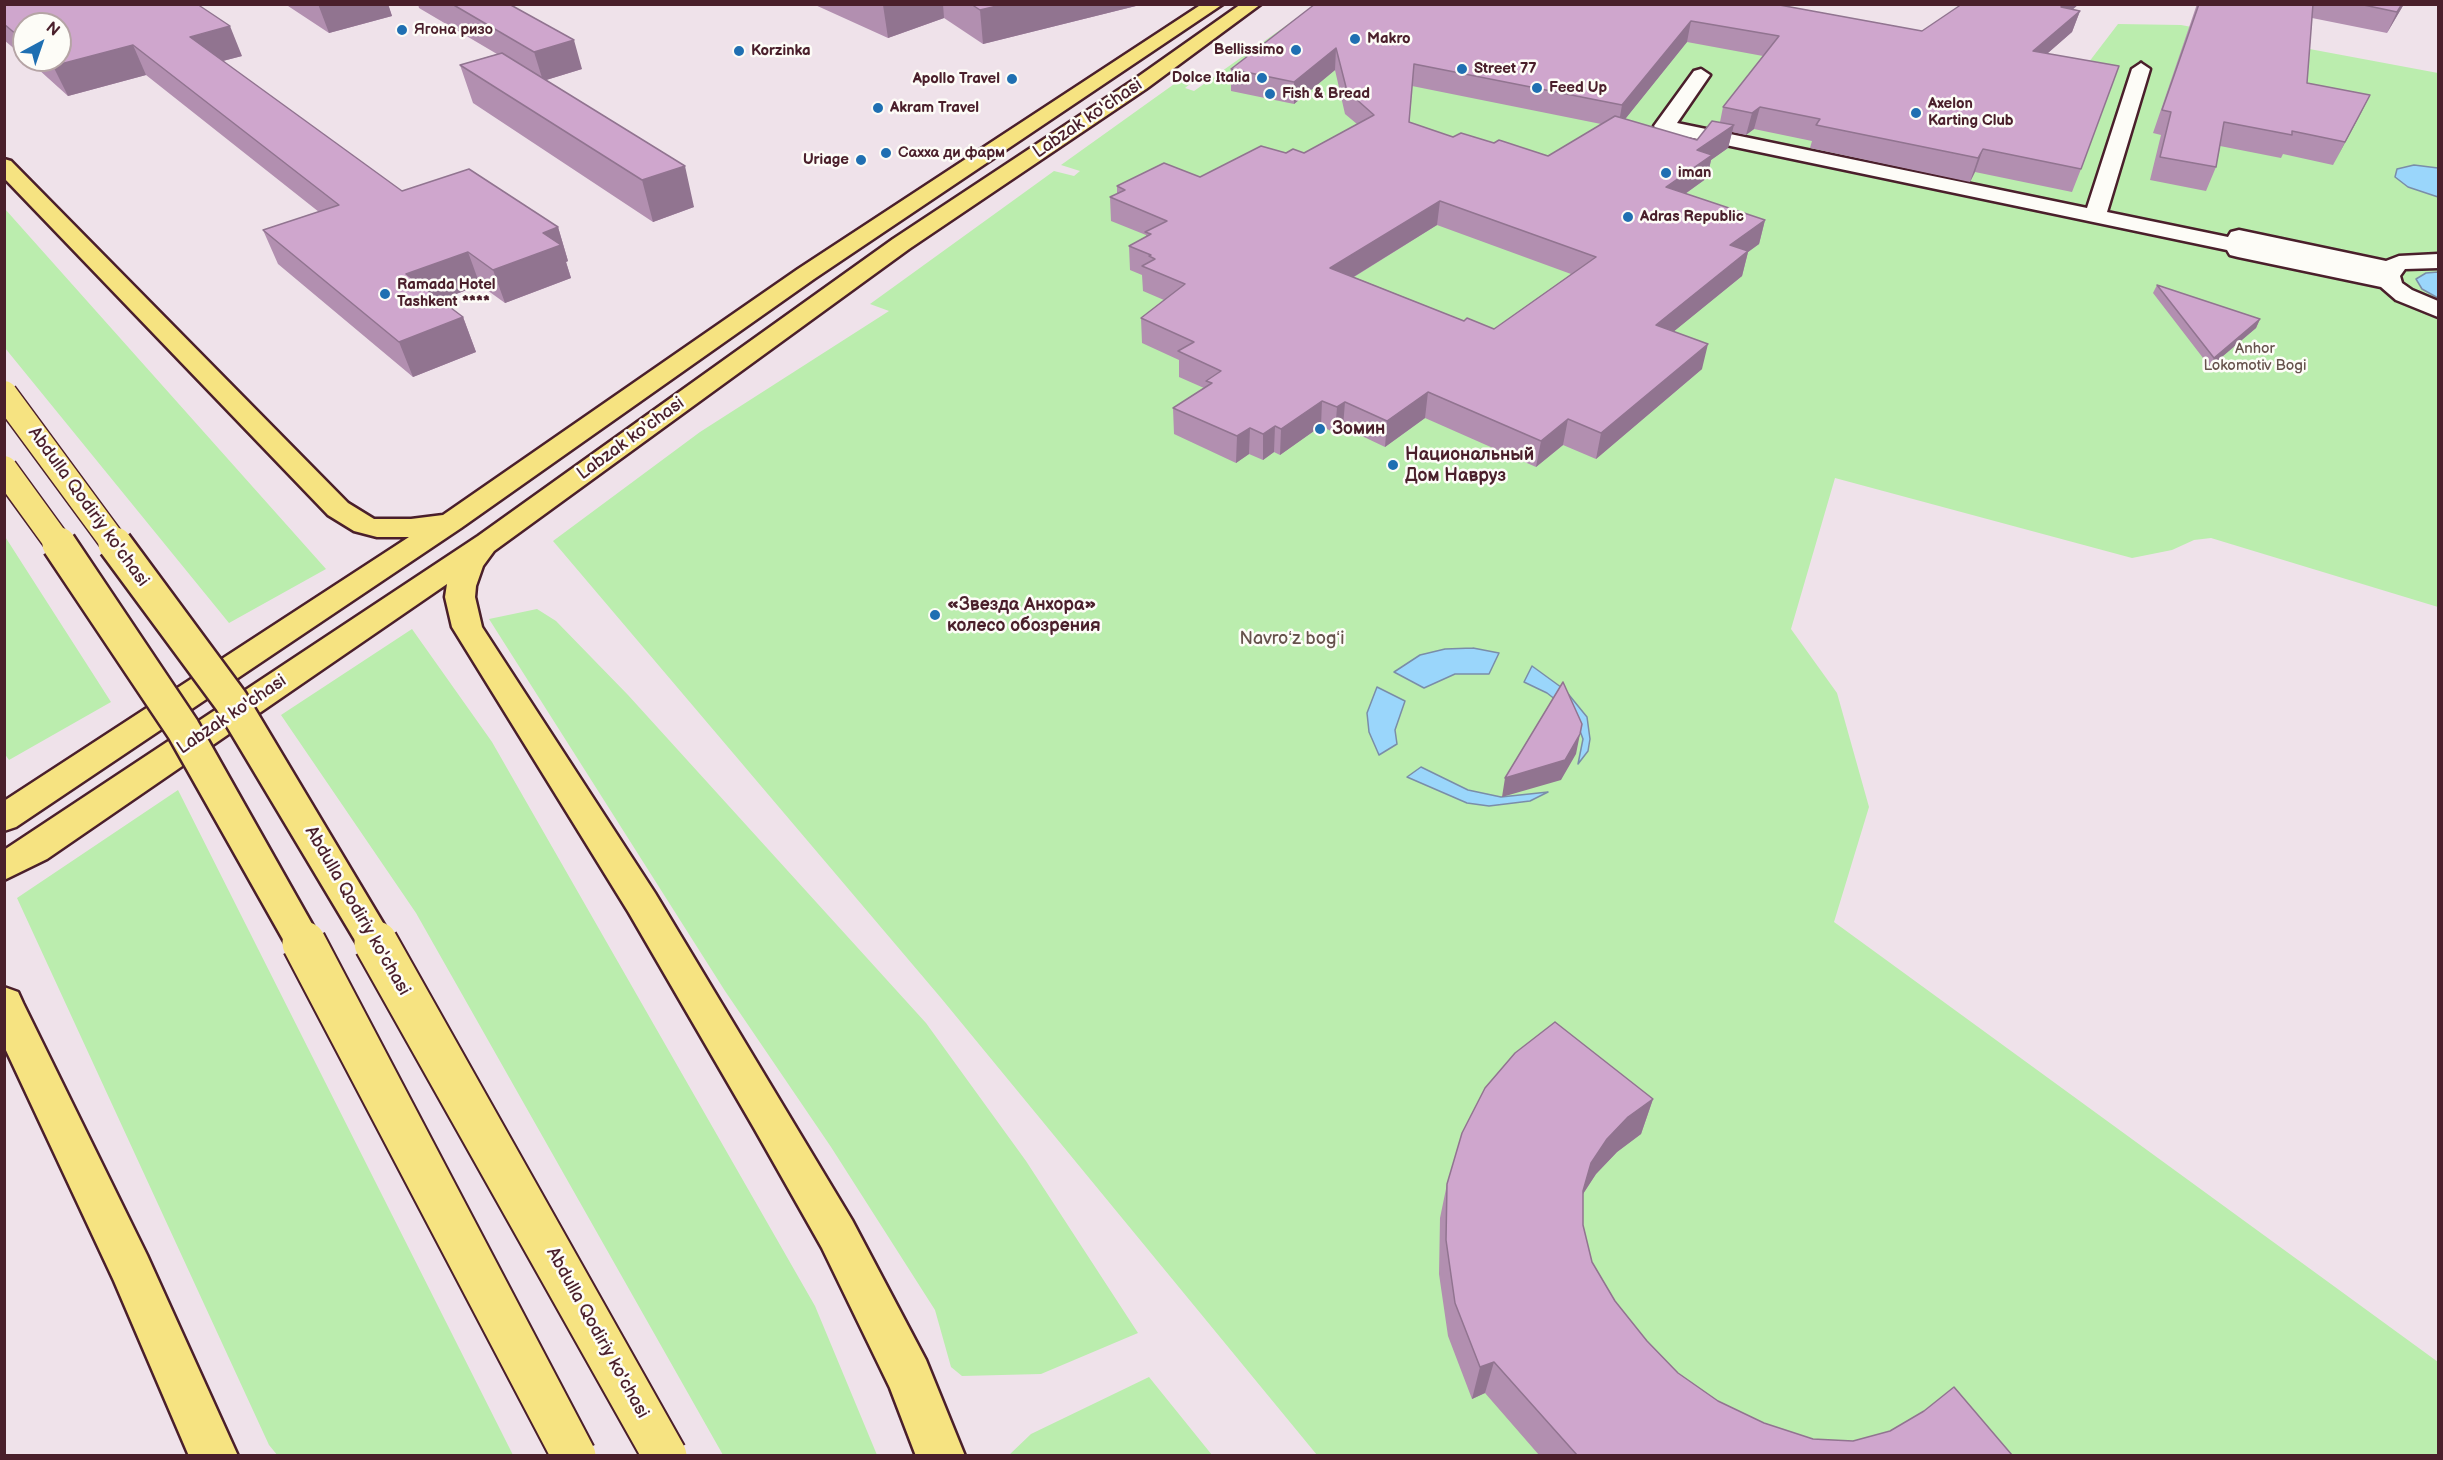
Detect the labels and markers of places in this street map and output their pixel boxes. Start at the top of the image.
place label: Ягона ризо [414,21,493,39]
marker: Ягона ризо [395,23,409,37]
place label: Makro [1367,30,1411,48]
marker: Makro [1348,32,1362,46]
place label: Bellissimo [1214,41,1284,59]
place label: Korzinka [751,42,811,60]
marker: Bellissimo [1289,43,1303,57]
marker: Korzinka [732,44,746,58]
place label: Street 77 [1474,60,1537,78]
marker: Street 77 [1455,62,1469,76]
place label: Dolce Italia [1172,69,1250,87]
place label: Apollo Travel [913,70,1000,88]
marker: Dolce Italia [1255,71,1269,85]
marker: Apollo Travel [1005,72,1019,86]
place label: Feed Up [1549,79,1607,97]
marker: Feed Up [1530,81,1544,95]
place label: Fish & Bread [1282,85,1370,103]
marker: Fish & Bread [1263,87,1277,101]
place label: Axelon Karting Club [1928,95,2014,130]
place label: Akram Travel [890,99,979,117]
marker: Akram Travel [871,101,885,115]
marker: Axelon Karting Club [1909,106,1923,120]
place label: Сахха ди фарм [898,144,1005,162]
marker: Сахха ди фарм [879,146,893,160]
place label: Uriage [803,151,849,169]
marker: Uriage [854,153,868,167]
place label: iman [1678,164,1711,182]
marker: iman [1659,166,1673,180]
place label: Adras Republic [1640,208,1744,226]
marker: Adras Republic [1621,210,1635,224]
place label: Ramada Hotel Tashkent **** [397,276,496,311]
marker: Ramada Hotel Tashkent **** [378,287,392,301]
place label: Зомин [1332,418,1385,440]
marker: Зомин [1313,422,1327,436]
place label: Национальный Дом Навруз [1405,444,1534,486]
marker: Национальный Дом Навруз [1386,458,1400,472]
place label: «Звезда Анхора» колесо обозрения [947,594,1101,636]
marker: «Звезда Анхора» колесо обозрения [928,608,942,622]

